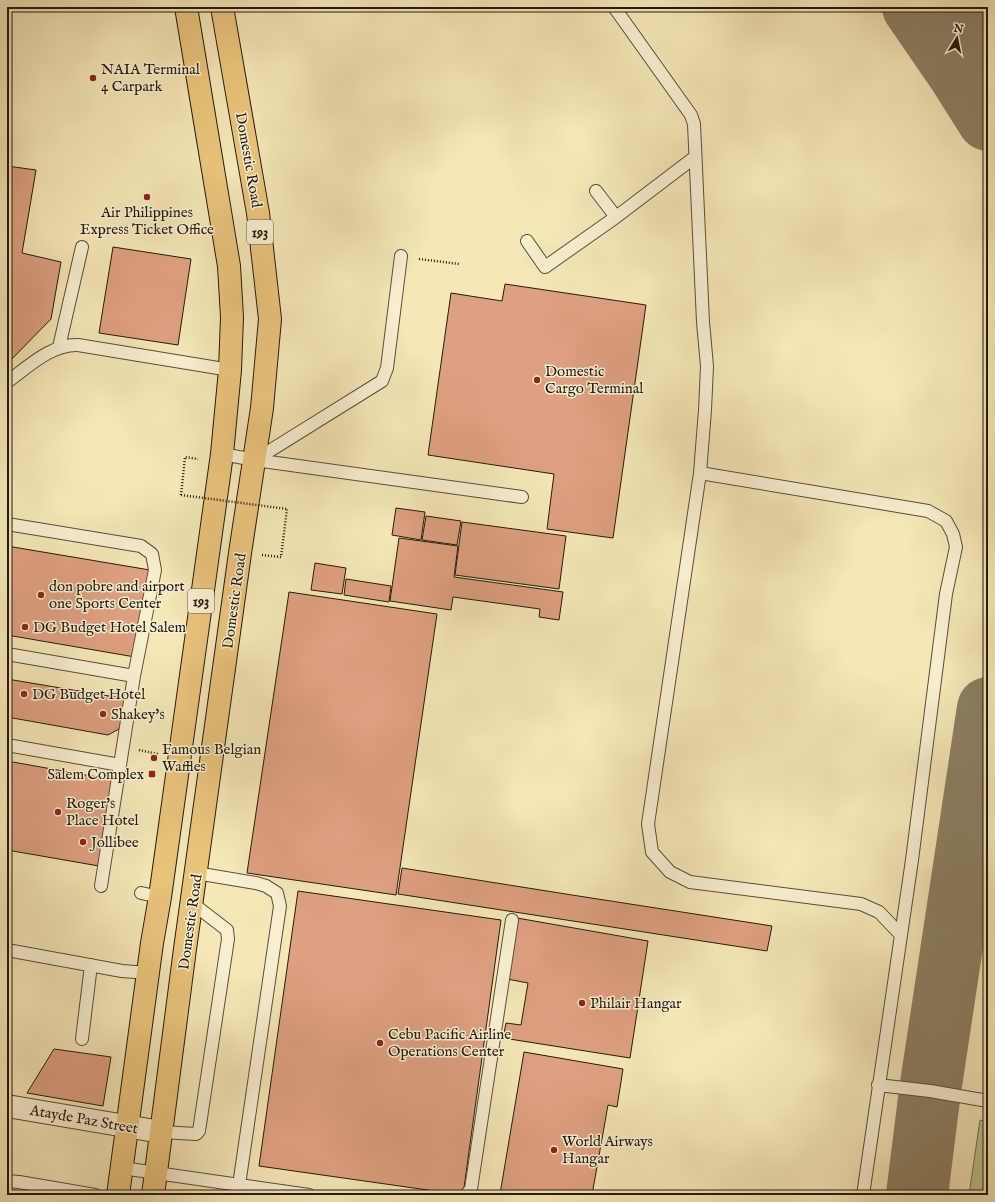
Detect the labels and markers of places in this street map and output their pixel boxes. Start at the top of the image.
place label: NAIA Terminal 4 Carpark [101,60,201,96]
marker: NAIA Terminal 4 Carpark [88,73,98,83]
marker: Air Philippines Express Ticket Office [142,192,152,202]
place label: Air Philippines Express Ticket Office [80,203,214,239]
place label: Domestic Cargo Terminal [545,362,644,398]
marker: Domestic Cargo Terminal [532,375,542,385]
place label: don pobre and airport one Sports Center [49,577,185,613]
marker: don pobre and airport one Sports Center [36,590,46,600]
place label: DG Budget Hotel Salem [33,618,187,637]
marker: DG Budget Hotel Salem [20,622,30,632]
place label: DG Budget Hotel [32,685,146,704]
marker: DG Budget Hotel [19,689,29,699]
place label: Shakey's [111,705,165,724]
marker: Shakey's [98,709,108,719]
place label: Famous Belgian Waffles [162,740,261,776]
marker: Famous Belgian Waffles [149,753,159,763]
place label: Salem Complex [47,765,145,784]
marker: Salem Complex [147,769,157,779]
place label: Roger's Place Hotel [66,794,140,830]
marker: Roger's Place Hotel [53,807,63,817]
place label: Jollibee [89,833,139,852]
marker: Jollibee [78,837,88,847]
place label: Philair Hangar [590,994,682,1013]
marker: Philair Hangar [577,998,587,1008]
place label: Cebu Pacific Airline Operations Center [388,1025,511,1061]
marker: Cebu Pacific Airline Operations Center [375,1038,385,1048]
place label: World Airways Hangar [562,1132,653,1168]
marker: World Airways Hangar [549,1145,559,1155]

